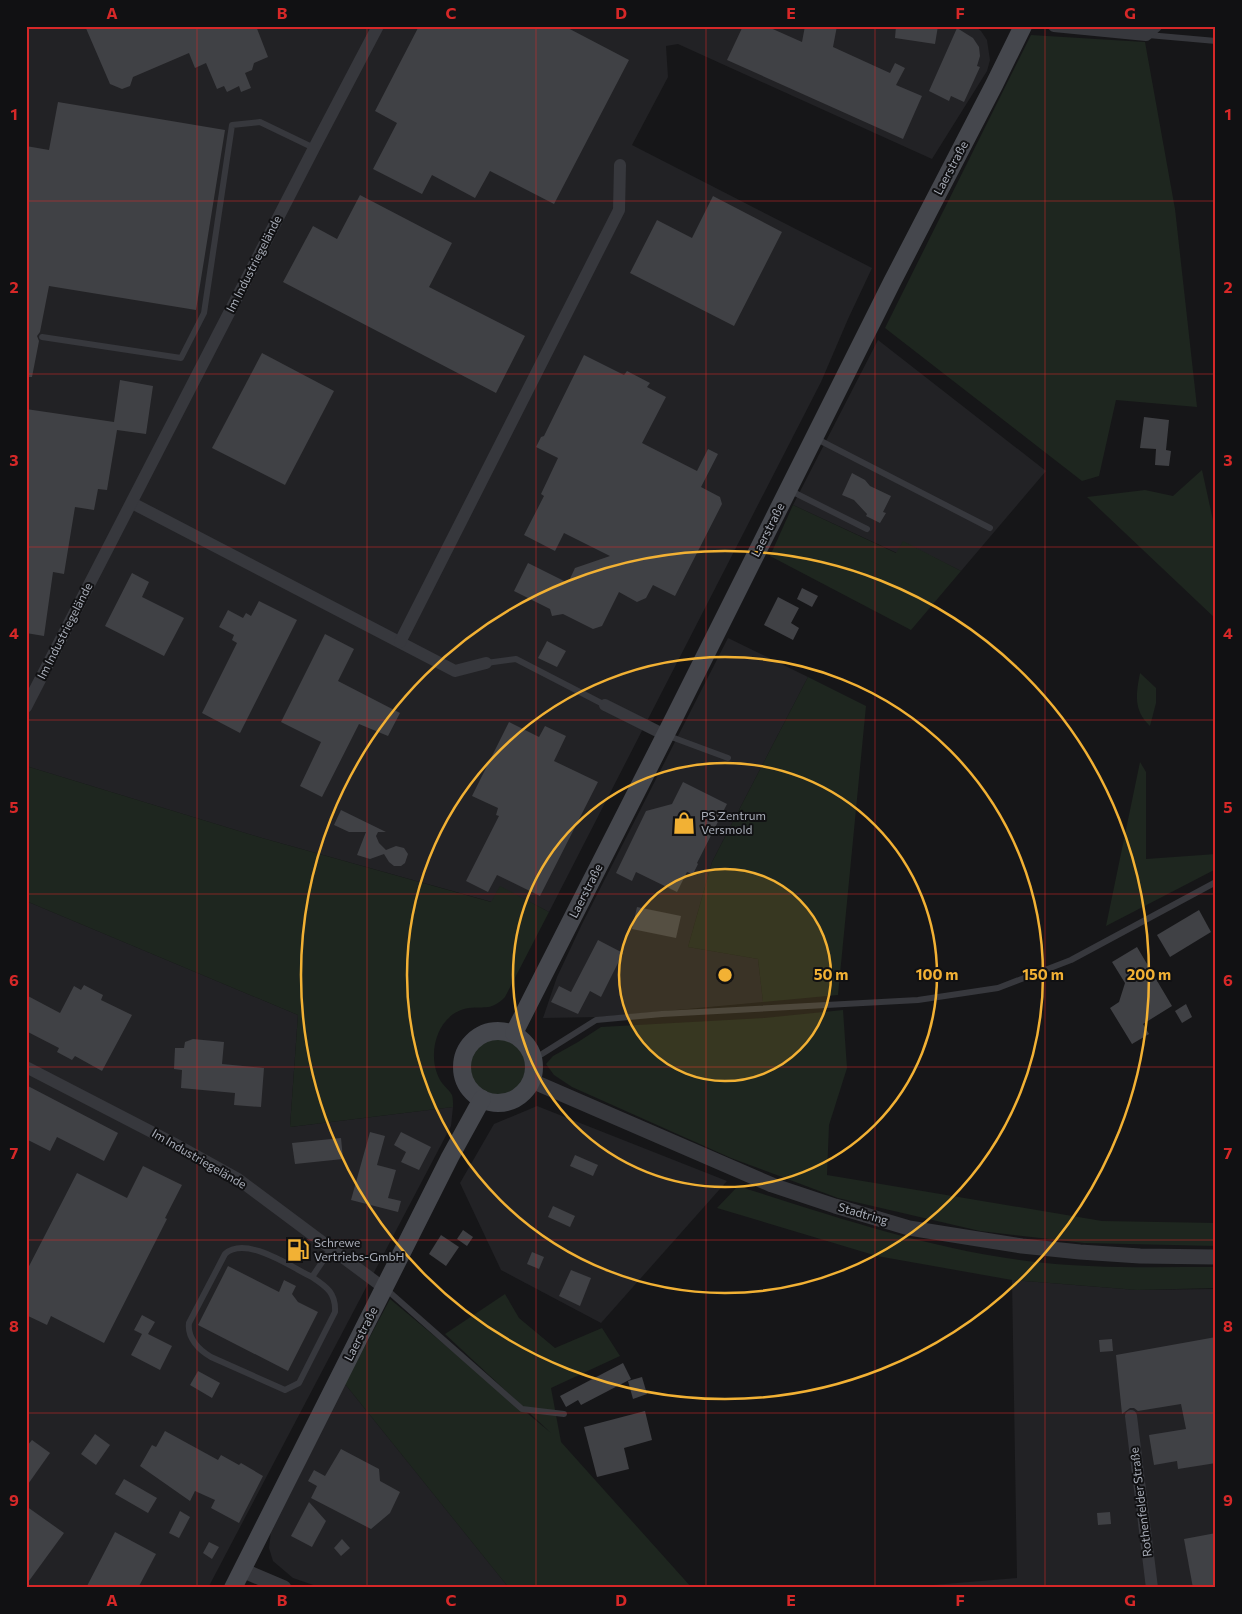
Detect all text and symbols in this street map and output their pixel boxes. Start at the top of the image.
text: A [106,3,118,22]
text: B [277,3,288,22]
text: C [446,3,457,22]
text: D [615,3,627,22]
text: E [786,3,796,22]
text: F [955,3,965,22]
text: G [1124,3,1136,22]
text: 1 [10,104,18,123]
text: 1 [1224,104,1232,123]
street label: Laerstraße [930,138,970,197]
street label: Im Industriegelände [223,213,284,314]
text: 2 [9,277,19,296]
text: 2 [1223,277,1233,296]
text: 3 [9,450,19,469]
text: 3 [1223,450,1233,469]
street label: Laerstraße [747,500,787,559]
street label: Im Industriegelände [34,580,95,681]
text: 4 [9,623,19,642]
text: 4 [1223,623,1233,642]
text: 5 [9,797,19,816]
text: 5 [1223,797,1233,816]
place label: PS Zentrum Versmold [701,808,766,836]
shop icon: PS Zentrum Versmold [671,810,697,836]
street label: Laerstraße [565,861,605,920]
text: 50 m [814,965,848,983]
text: 100 m [916,965,958,983]
text: 150 m [1022,965,1064,983]
text: 200 m [1127,965,1171,983]
centre of rings [716,966,734,984]
text: 6 [9,970,19,989]
text: 6 [1223,970,1233,989]
street label: Im Industriegelände [150,1125,249,1191]
text: 7 [10,1143,19,1162]
text: 7 [1224,1143,1233,1162]
street label: Stadtring [837,1199,890,1227]
place label: Schrewe Vertriebs-GmbH [314,1235,405,1263]
fuel station icon: Schrewe Vertriebs-GmbH [285,1237,311,1263]
street label: Laerstraße [340,1304,380,1363]
text: 8 [9,1316,19,1335]
text: 8 [1223,1316,1233,1335]
street label: Rothenfelder Straße [1126,1447,1154,1558]
text: 9 [9,1490,19,1509]
text: 9 [1223,1490,1233,1509]
text: A [106,1590,118,1609]
text: B [277,1590,288,1609]
text: C [446,1590,457,1609]
text: D [615,1590,627,1609]
text: E [786,1590,796,1609]
text: F [955,1590,965,1609]
text: G [1124,1590,1136,1609]

